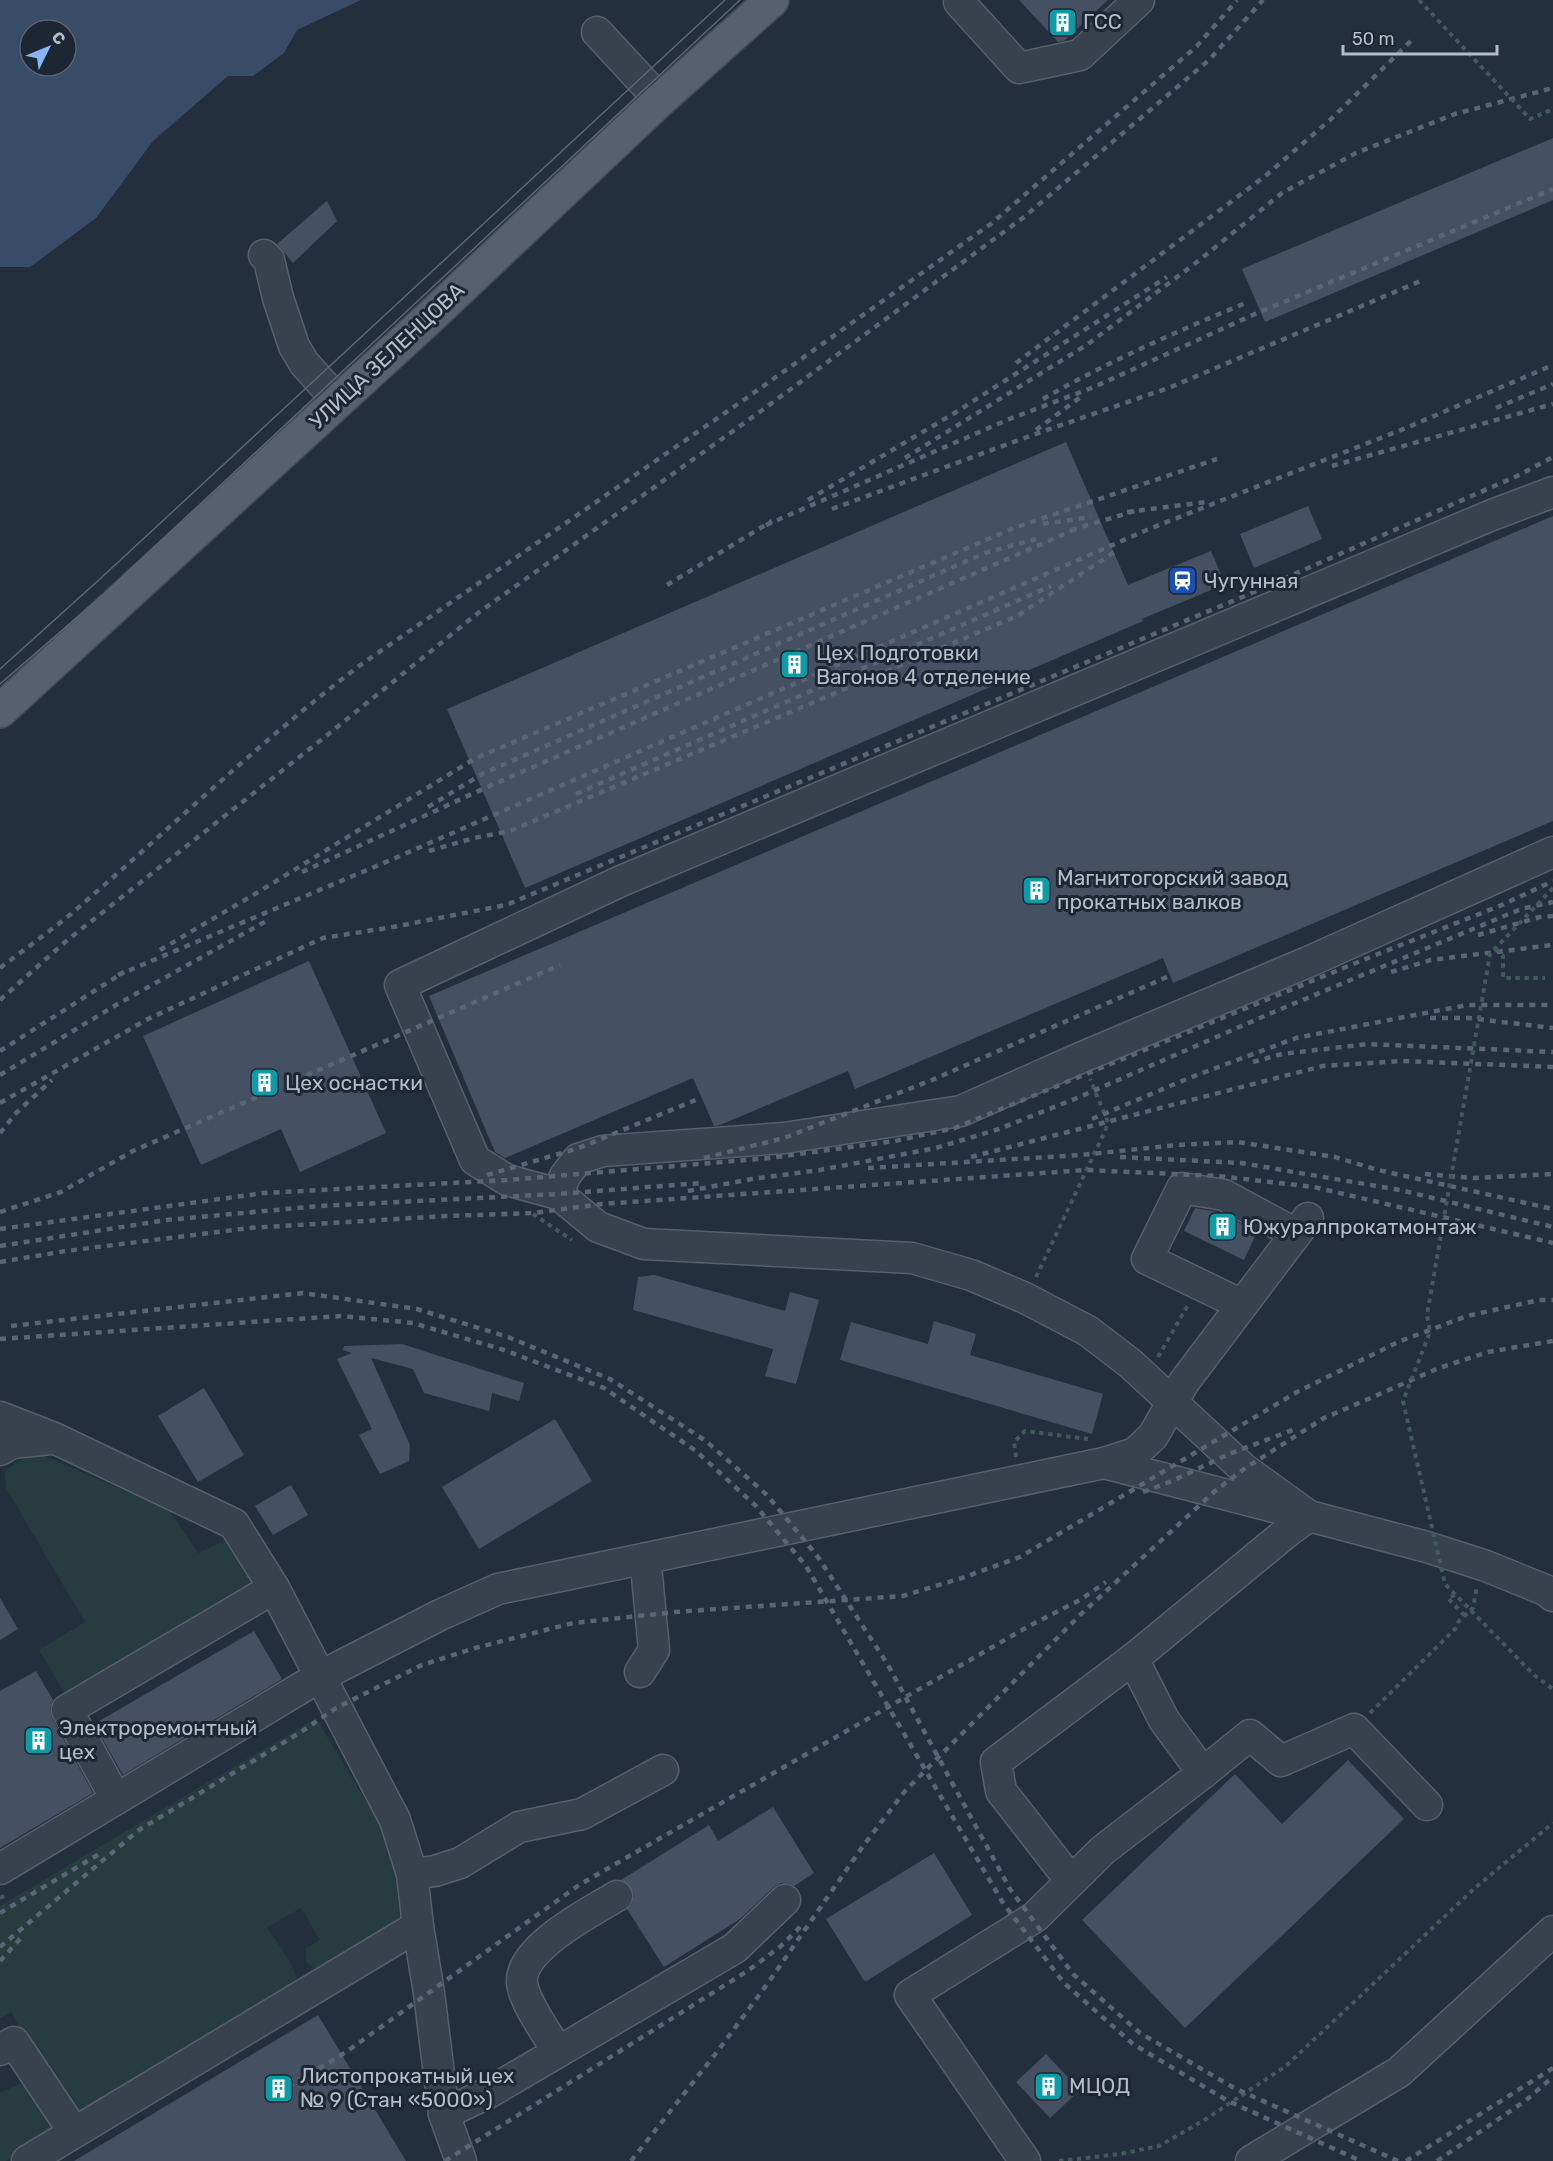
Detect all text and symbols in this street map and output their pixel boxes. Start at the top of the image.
building icon: ГСС [1046,6,1078,38]
place label: ГСС [1083,9,1122,34]
north arrow [18,18,78,78]
scale bar [1343,18,1498,56]
text: С [48,28,69,49]
text: 50 m [1352,28,1395,50]
street label: УЛИЦА ЗЕЛЕНЦОВА [304,277,469,434]
station icon: Чугунная [1167,565,1199,597]
place label: Чугунная [1204,568,1298,593]
place label: Цех Подготовки Вагонов 4 отделение [816,640,1031,689]
building icon: Цех Подготовки Вагонов 4 отделение [779,649,811,681]
place label: Магнитогорский завод прокатных валков [1057,865,1288,914]
building icon: Магнитогорский завод прокатных валков [1020,874,1052,906]
building icon: Цех оснастки [248,1067,280,1099]
place label: Цех оснастки [285,1070,423,1095]
building icon: Южуралпрокатмонтаж [1206,1211,1238,1243]
place label: Южуралпрокатмонтаж [1243,1214,1477,1239]
place label: Электроремонтный цех [59,1715,257,1764]
building icon: Электроремонтный цех [22,1724,54,1756]
place label: Листопрокатный цех № 9 (Стан «5000») [300,2063,514,2112]
building icon: МЦОД [1032,2070,1064,2102]
building icon: Листопрокатный цех № 9 (Стан «5000») [263,2072,295,2104]
place label: МЦОД [1069,2073,1130,2098]

